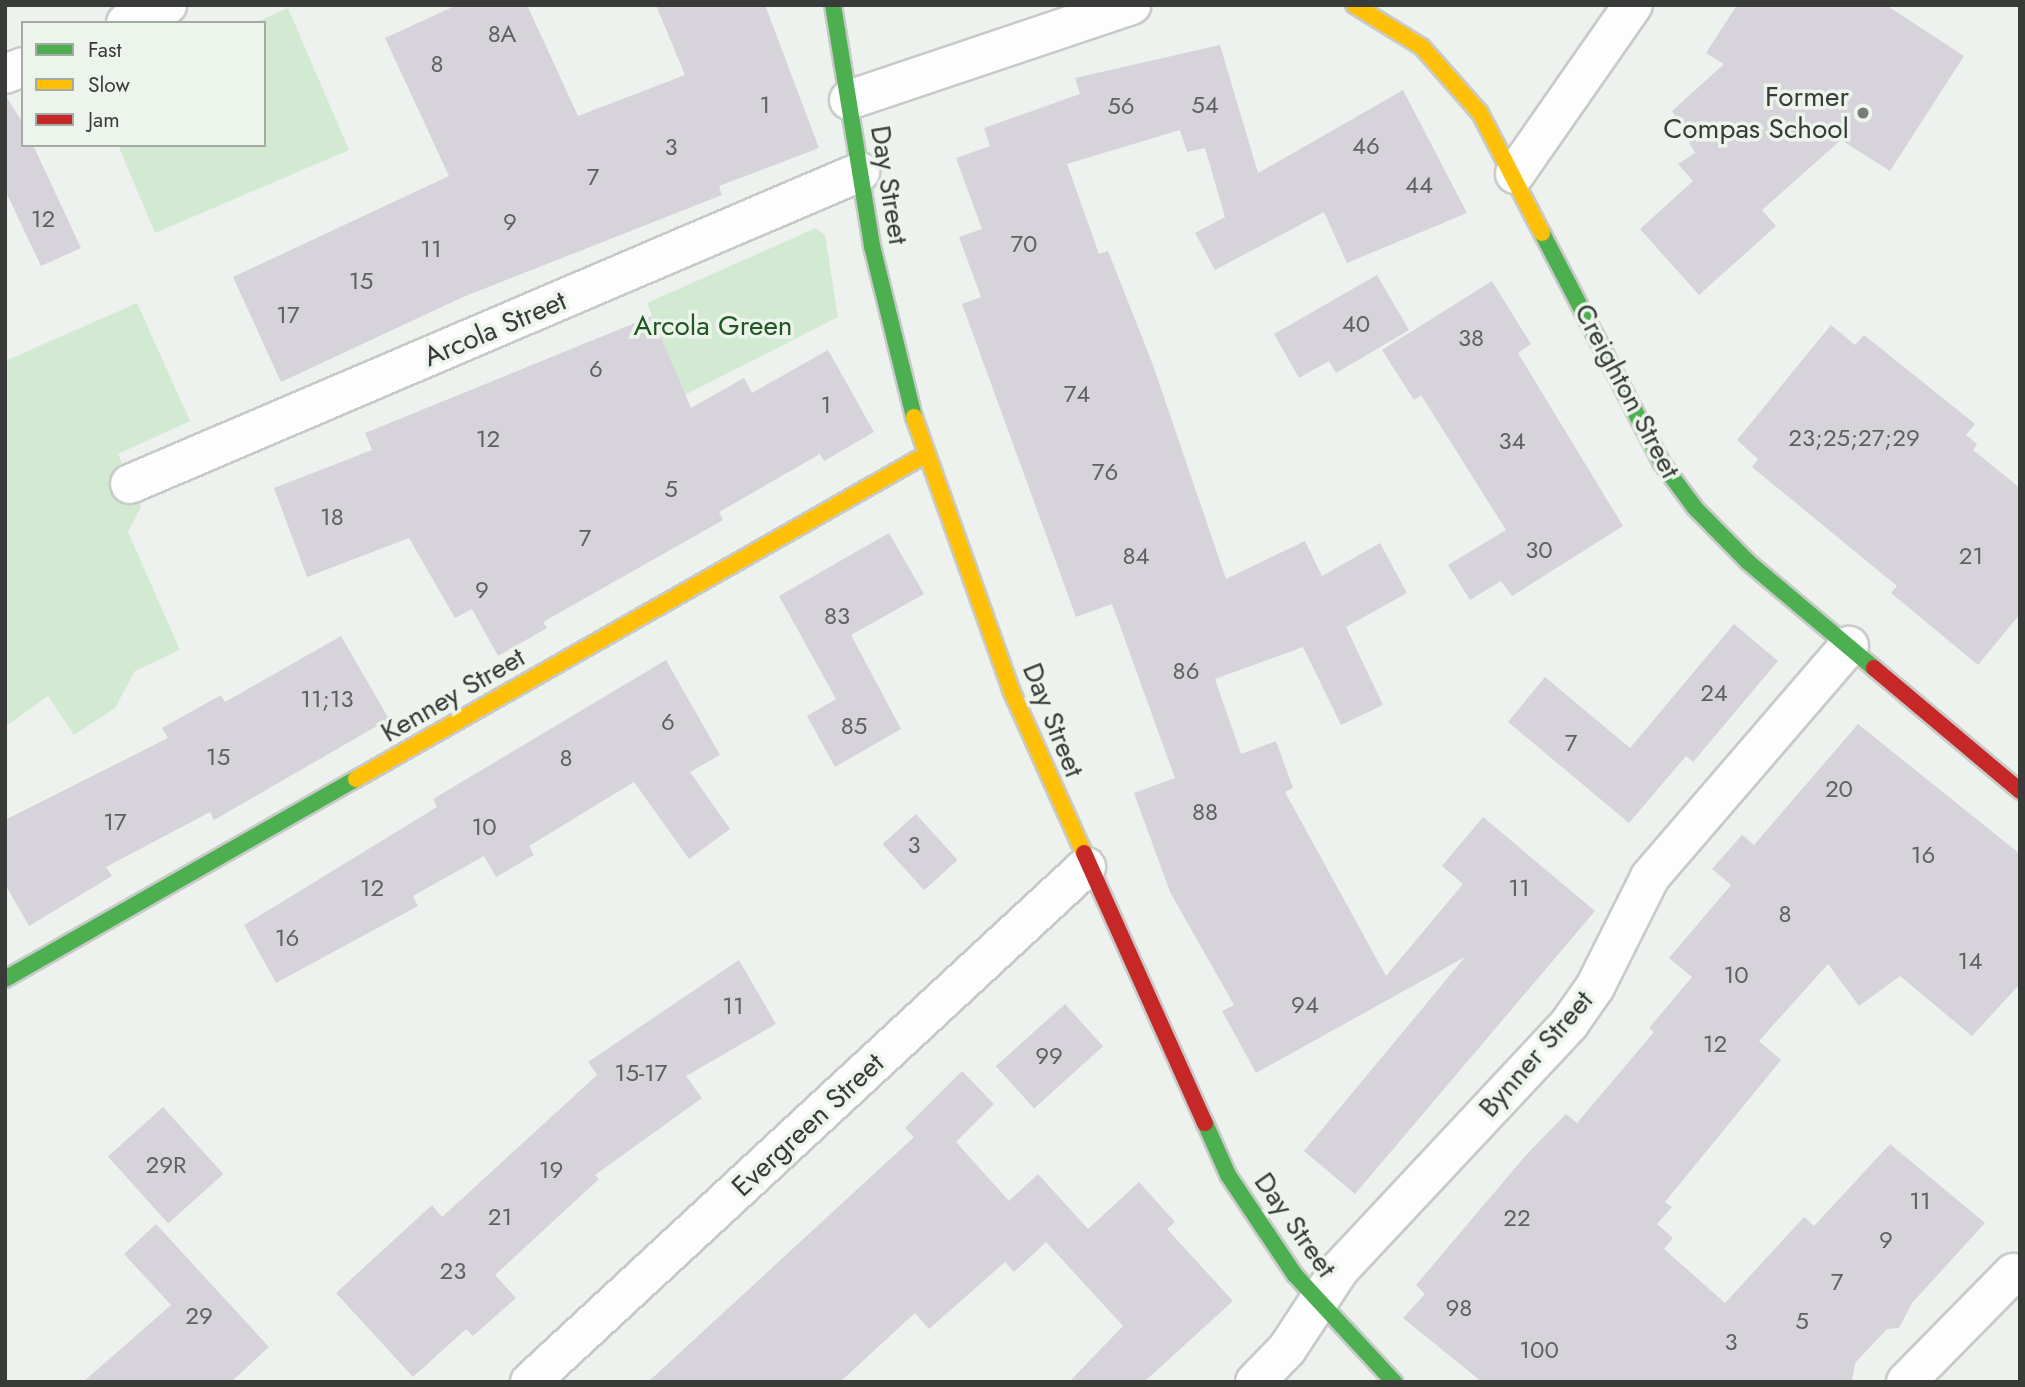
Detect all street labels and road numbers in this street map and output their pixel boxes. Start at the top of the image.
street label: Day Street [863,123,915,247]
street label: Arcola Street [419,284,571,374]
street label: Creighton Street [1567,298,1687,484]
street label: Kenney Street [375,640,531,750]
street label: Day Street [1015,658,1091,782]
street label: Bynner Street [1472,984,1600,1124]
street label: Evergreen Street [725,1046,891,1204]
street label: Day Street [1247,1166,1343,1284]

